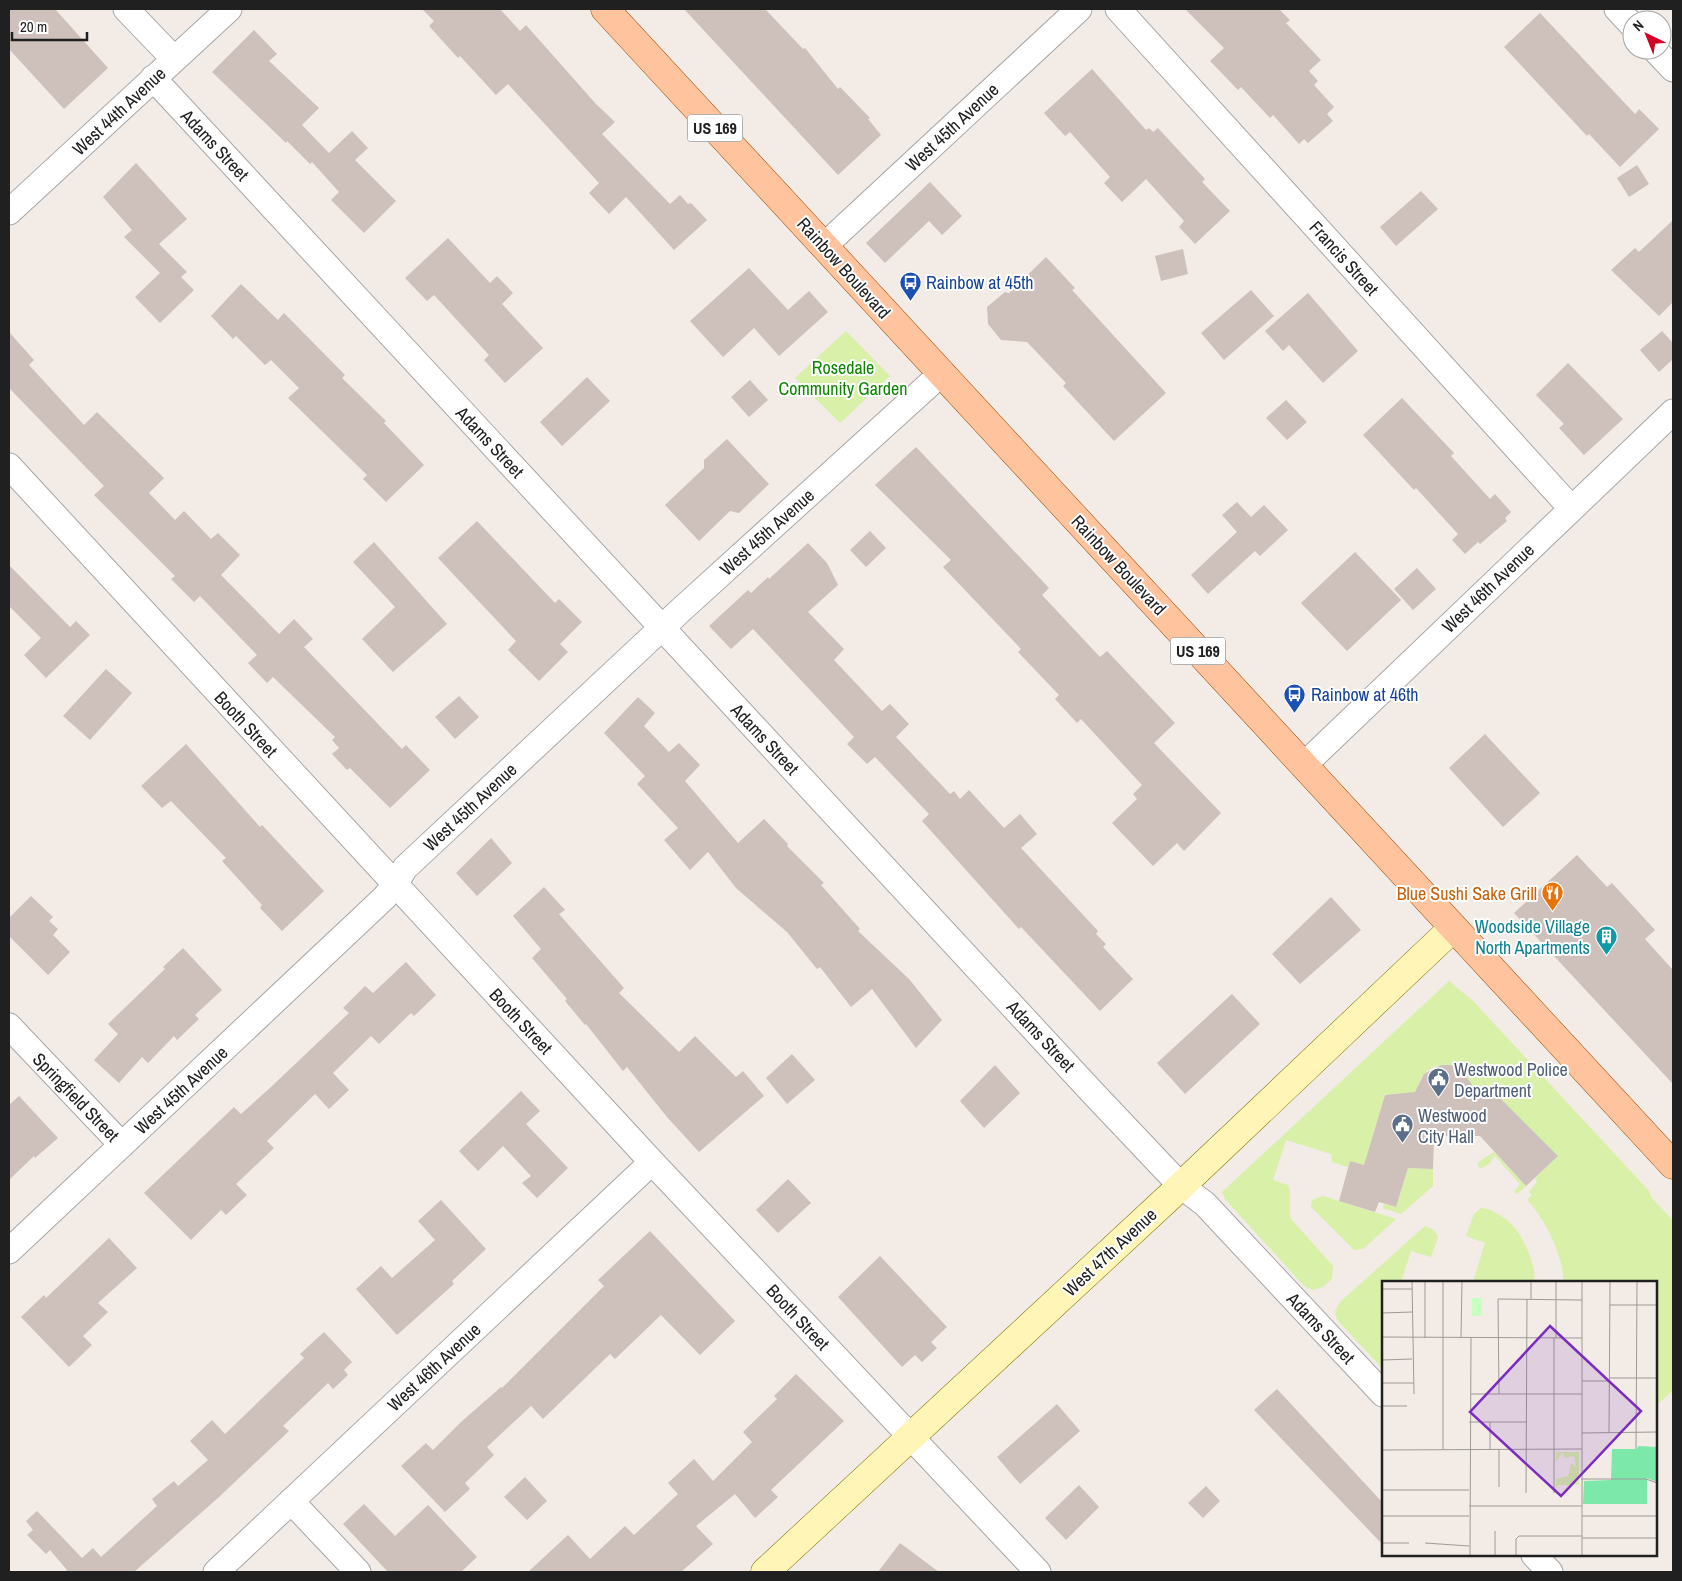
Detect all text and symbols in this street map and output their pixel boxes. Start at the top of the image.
scale bar [12,10,88,42]
north arrow [1622,10,1672,60]
text: 20 m [20,16,47,37]
text: N [1629,16,1647,35]
street label: West 44th Avenue [67,61,171,161]
street label: West 45th Avenue [900,77,1004,177]
street label: Adams Street [175,103,255,186]
road number: US 169 [688,115,742,142]
street label: Rainbow Boulevard [792,212,896,324]
street label: Francis Street [1304,215,1384,301]
bus stop icon: Rainbow at 45th [898,270,922,301]
place label: Rainbow at 45th [926,270,1034,295]
park label: Rosedale Community Garden [779,355,907,401]
street label: Adams Street [450,400,530,483]
street label: West 45th Avenue [714,483,820,581]
street label: Rainbow Boulevard [1066,509,1172,621]
street label: West 46th Avenue [1436,538,1540,638]
road number: US 169 [1170,637,1226,664]
bus stop icon: Rainbow at 46th [1283,682,1307,713]
place label: Rainbow at 46th [1311,682,1419,707]
street label: Booth Street [209,685,283,763]
street label: Adams Street [725,697,805,780]
street label: West 45th Avenue [418,757,522,857]
place label: Blue Sushi Sake Grill [1397,881,1537,906]
restaurant icon: Blue Sushi Sake Grill [1541,881,1565,912]
place label: Woodside Village North Apartments [1475,914,1590,960]
building icon: Woodside Village North Apartments [1594,924,1618,955]
street label: Booth Street [484,982,558,1060]
street label: Adams Street [1001,994,1081,1077]
street label: West 45th Avenue [129,1040,233,1140]
street label: Springfield Street [27,1047,125,1147]
place label: Westwood Police Department [1454,1057,1568,1103]
public building icon: Westwood Police Department [1426,1067,1450,1098]
place label: Westwood City Hall [1418,1103,1487,1149]
public building icon: Westwood City Hall [1390,1113,1414,1144]
street label: West 47th Avenue [1058,1202,1162,1302]
street label: Booth Street [761,1278,835,1356]
inset map [1382,1281,1657,1556]
street label: Adams Street [1281,1286,1361,1369]
street label: West 46th Avenue [382,1317,486,1417]

